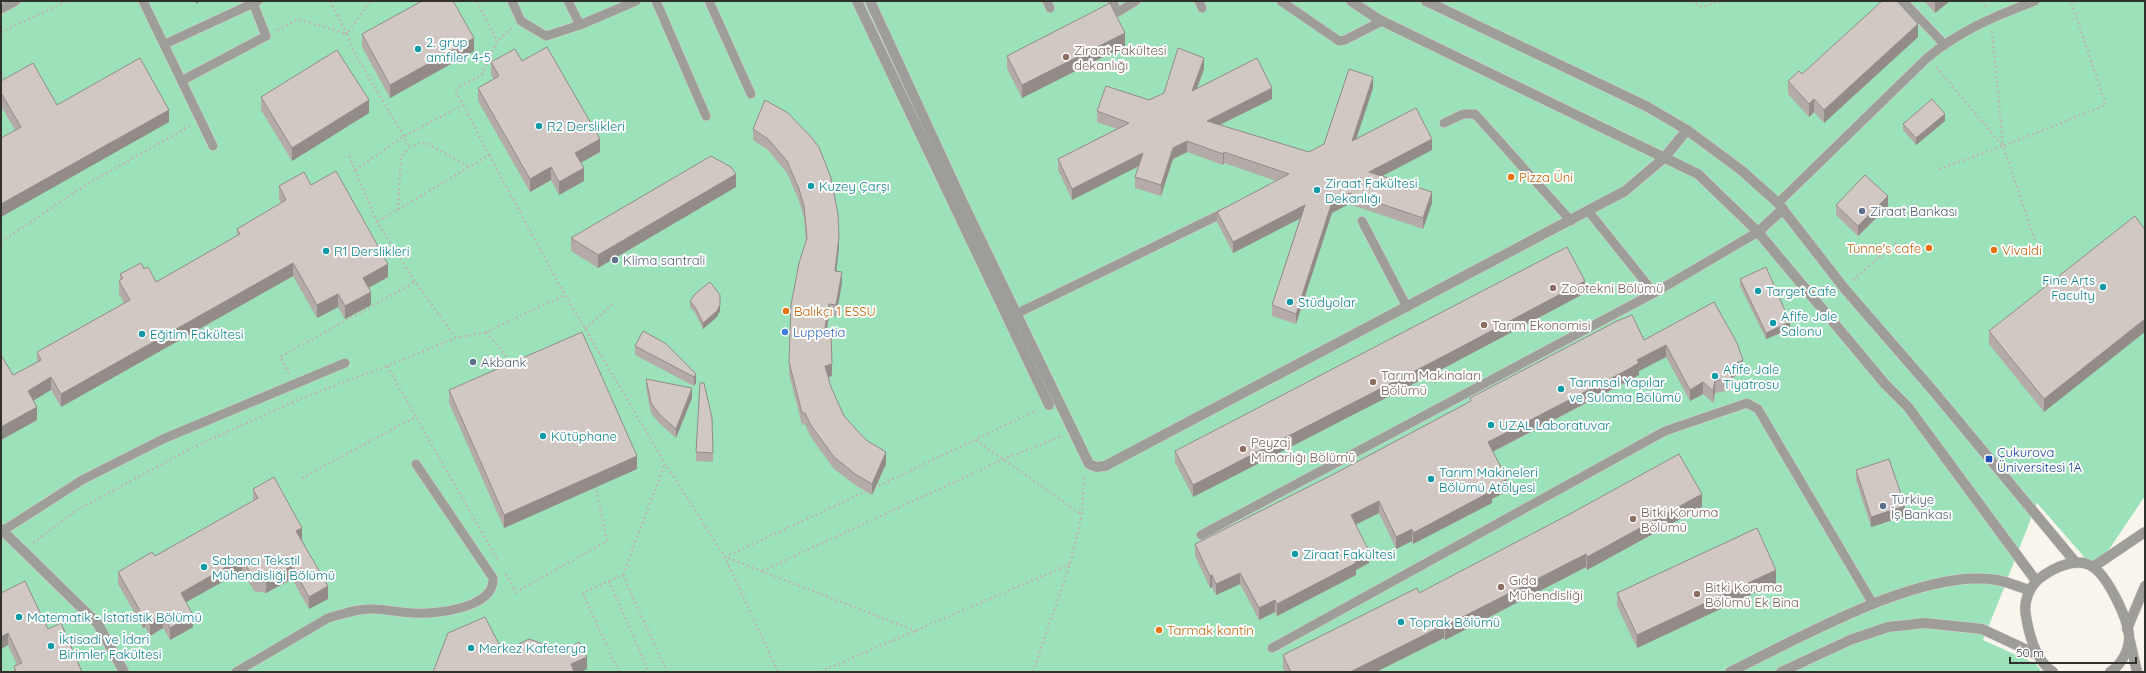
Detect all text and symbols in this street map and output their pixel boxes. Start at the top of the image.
place label: 2. grup amfiler 4-5 [426,34,491,65]
place label: Ziraat Fakültesi dekanlığı [1074,42,1167,73]
marker: 2. grup amfiler 4-5 [413,44,423,54]
marker: Ziraat Fakültesi dekanlığı [1061,52,1071,62]
place label: R2 Derslikleri [547,118,625,134]
marker: R2 Derslikleri [534,121,544,131]
place label: Pizza Üni [1519,169,1573,185]
marker: Pizza Üni [1506,172,1516,182]
place label: Ziraat Fakültesi Dekanlığı [1325,175,1418,206]
place label: Kuzey Çarşı [819,178,890,194]
marker: Kuzey Çarşı [806,181,816,191]
marker: Ziraat Fakültesi Dekanlığı [1312,185,1322,195]
place label: Ziraat Bankası [1870,203,1957,219]
marker: Ziraat Bankası [1857,206,1867,216]
place label: Tunne's cafe [1847,240,1921,256]
place label: Vivaldi [2002,242,2042,258]
place label: R1 Derslikleri [334,243,410,259]
marker: Tunne's cafe [1924,243,1934,253]
marker: Vivaldi [1989,245,1999,255]
marker: R1 Derslikleri [321,246,331,256]
place label: Klima santrali [623,252,705,268]
marker: Klima santrali [610,255,620,265]
place label: Fine Arts Faculty [2042,272,2095,303]
place label: Zootekni Bölümü [1561,280,1663,296]
marker: Fine Arts Faculty [2098,282,2108,292]
marker: Zootekni Bölümü [1548,283,1558,293]
place label: Target Cafe [1766,283,1836,299]
marker: Target Cafe [1753,286,1763,296]
place label: Stüdyolar [1298,294,1356,310]
marker: Stüdyolar [1285,297,1295,307]
place label: Balıkçı 1 ESSU [794,303,876,319]
marker: Balıkçı 1 ESSU [781,306,791,316]
place label: Afife Jale Salonu [1781,308,1837,339]
place label: Tarım Ekonomisi [1492,317,1590,333]
marker: Afife Jale Salonu [1768,318,1778,328]
marker: Tarım Ekonomisi [1479,320,1489,330]
place label: Luppetia [793,324,845,340]
place label: Eğitim Fakültesi [150,326,244,342]
marker: Luppetia [780,327,790,337]
marker: Eğitim Fakültesi [137,329,147,339]
place label: Akbank [481,354,527,370]
marker: Akbank [468,357,478,367]
place label: Afife Jale Tiyatrosu [1723,361,1779,392]
place label: Tarım Makinaları Bölümü [1381,367,1481,398]
marker: Afife Jale Tiyatrosu [1710,371,1720,381]
place label: Tarımsal Yapılar ve Sulama Bölümü [1569,374,1681,405]
marker: Tarım Makinaları Bölümü [1368,377,1378,387]
marker: Tarımsal Yapılar ve Sulama Bölümü [1556,384,1566,394]
place label: UZAL Laboratuvar [1499,417,1610,433]
marker: UZAL Laboratuvar [1486,420,1496,430]
place label: Kütüphane [551,428,617,444]
marker: Kütüphane [538,431,548,441]
place label: Peyzaj Mimarlığı Bölümü [1251,434,1355,465]
marker: Peyzaj Mimarlığı Bölümü [1238,444,1248,454]
place label: Çukurova Üni̇versi̇tesi̇ 1A [1997,444,2083,475]
marker: Çukurova Üni̇versi̇tesi̇ 1A [1984,454,1994,464]
place label: Tarım Makineleri Bölümü Atölyesi [1439,464,1538,495]
marker: Tarım Makineleri Bölümü Atölyesi [1426,474,1436,484]
place label: Türkiye İş Bankası [1891,491,1951,522]
marker: Türkiye İş Bankası [1878,501,1888,511]
place label: Bitki Koruma Bölümü [1641,504,1718,535]
marker: Bitki Koruma Bölümü [1628,514,1638,524]
place label: Ziraat Fakültesi [1303,546,1396,562]
marker: Ziraat Fakültesi [1290,549,1300,559]
place label: Sabancı Tekstil Mühendisliği Bölümü [212,552,335,583]
marker: Sabancı Tekstil Mühendisliği Bölümü [199,562,209,572]
place label: Gıda Mühendisliği [1509,572,1583,603]
place label: Bitki Koruma Bölümü Ek Bina [1705,579,1799,610]
marker: Gıda Mühendisliği [1496,582,1506,592]
marker: Bitki Koruma Bölümü Ek Bina [1692,589,1702,599]
place label: Matematik - İstatistik Bölümü [27,609,202,625]
marker: Matematik - İstatistik Bölümü [14,612,24,622]
place label: Toprak Bölümü [1409,614,1500,630]
marker: Toprak Bölümü [1396,617,1406,627]
place label: Tarmak kantin [1167,622,1254,638]
marker: Tarmak kantin [1154,625,1164,635]
place label: İktisadi ve İdari Birimler Fakültesi [59,631,161,662]
scale bar [2010,639,2136,665]
place label: Merkez Kafeterya [479,640,586,656]
marker: İktisadi ve İdari Birimler Fakültesi [46,641,56,651]
marker: Merkez Kafeterya [466,643,476,653]
text: 50 m [2016,645,2044,660]

